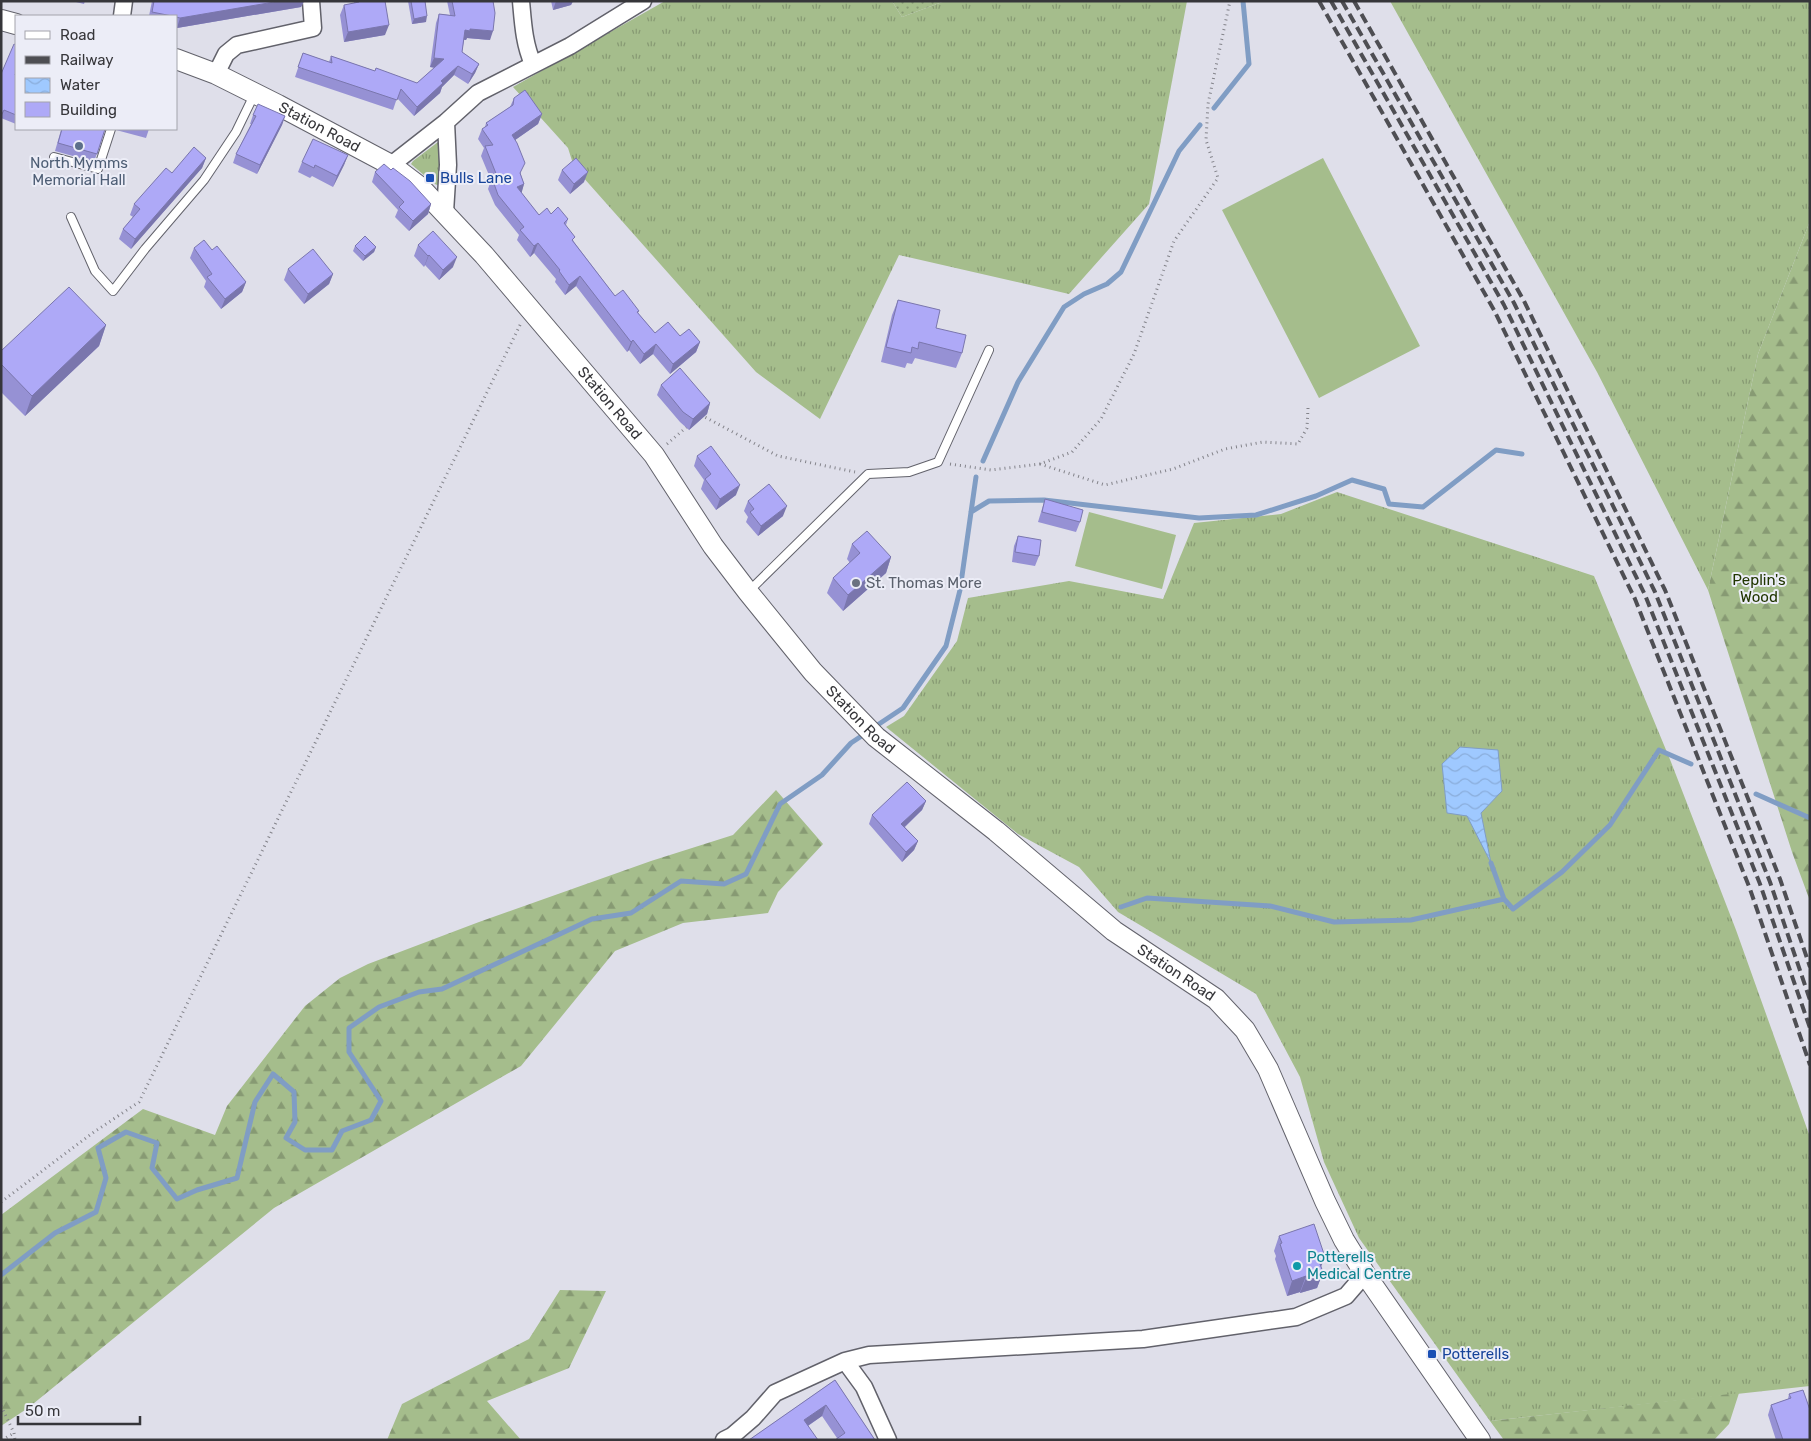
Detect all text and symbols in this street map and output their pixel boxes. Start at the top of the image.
legend [15,15,178,130]
text: Road [60,26,96,44]
text: Railway [60,51,114,69]
text: Water [60,76,100,94]
street label: Station Road [276,98,363,156]
text: Building [60,101,117,119]
marker: North Mymms Memorial Hall [73,140,85,152]
place label: North Mymms Memorial Hall [30,154,128,189]
place label: Bulls Lane [440,169,512,187]
marker: Bulls Lane [424,172,436,184]
street label: Station Road [574,363,646,443]
park label: Peplin's Wood [1732,571,1786,606]
place label: St. Thomas More [866,574,982,592]
marker: St. Thomas More [850,577,862,589]
street label: Station Road [822,682,899,758]
street label: Station Road [1134,940,1219,1005]
place label: Potterells Medical Centre [1307,1248,1411,1283]
marker: Potterells Medical Centre [1291,1260,1303,1272]
place label: Potterells [1442,1345,1509,1363]
marker: Potterells [1426,1348,1438,1360]
scale bar [18,1394,140,1426]
text: 50 m [25,1402,60,1420]

